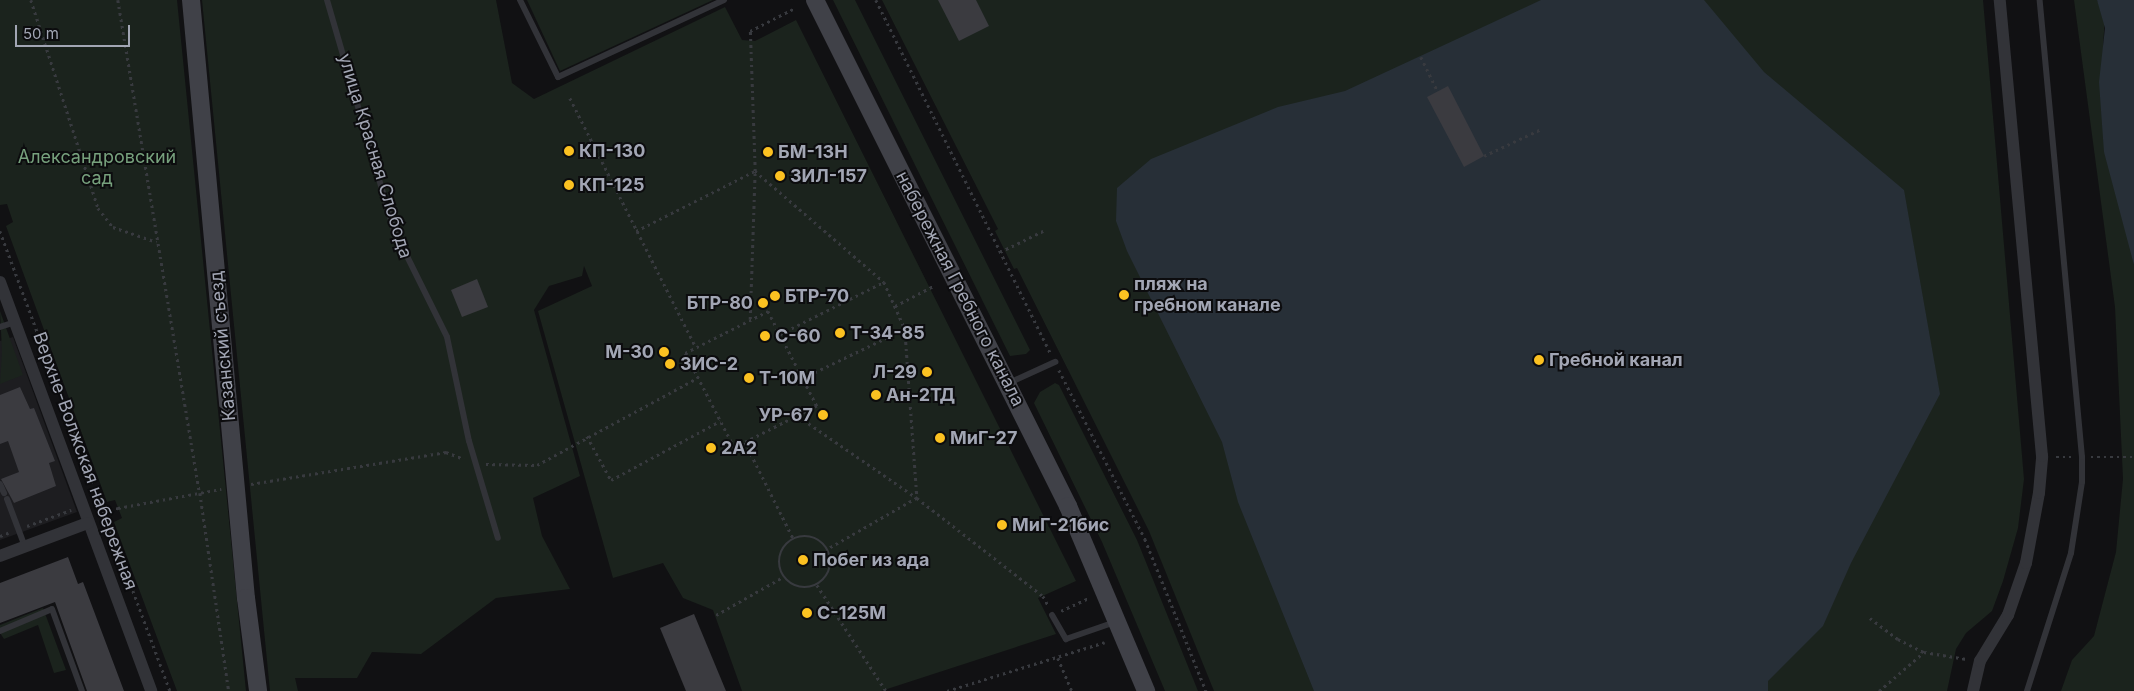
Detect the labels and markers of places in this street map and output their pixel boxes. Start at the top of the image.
place label: КП-130 [579,140,645,162]
place label: БМ-13Н [778,141,848,163]
marker: КП-130 [563,145,575,157]
marker: БМ-13Н [762,146,774,158]
place label: ЗИЛ-157 [790,165,867,187]
marker: ЗИЛ-157 [774,170,786,182]
place label: КП-125 [579,174,644,196]
marker: КП-125 [563,179,575,191]
place label: пляж на гребном канале [1134,274,1281,316]
place label: БТР-70 [785,285,849,307]
marker: пляж на гребном канале [1118,289,1130,301]
marker: БТР-70 [769,290,781,302]
place label: БТР-80 [687,292,753,314]
marker: БТР-80 [757,297,769,309]
place label: T-34-85 [850,322,925,344]
place label: С-60 [775,325,821,347]
marker: T-34-85 [834,327,846,339]
marker: С-60 [759,330,771,342]
place label: М-30 [605,341,654,363]
marker: М-30 [658,346,670,358]
place label: Гребной канал [1549,349,1683,371]
place label: ЗИС-2 [680,353,738,375]
marker: Гребной канал [1533,354,1545,366]
marker: ЗИС-2 [664,358,676,370]
place label: Л-29 [872,361,917,383]
marker: Л-29 [921,366,933,378]
place label: Т-10М [759,367,815,389]
marker: Т-10М [743,372,755,384]
place label: Ан-2ТД [886,384,955,406]
marker: Ан-2ТД [870,389,882,401]
place label: УР-67 [759,404,813,426]
marker: УР-67 [817,409,829,421]
place label: МиГ-27 [950,427,1017,449]
marker: МиГ-27 [934,432,946,444]
place label: 2А2 [721,437,757,459]
marker: 2А2 [705,442,717,454]
place label: МиГ-21бис [1012,514,1109,536]
marker: МиГ-21бис [996,519,1008,531]
place label: Побег из ада [813,549,929,571]
marker: Побег из ада [797,554,809,566]
place label: С-125М [817,602,886,624]
marker: С-125М [801,607,813,619]

